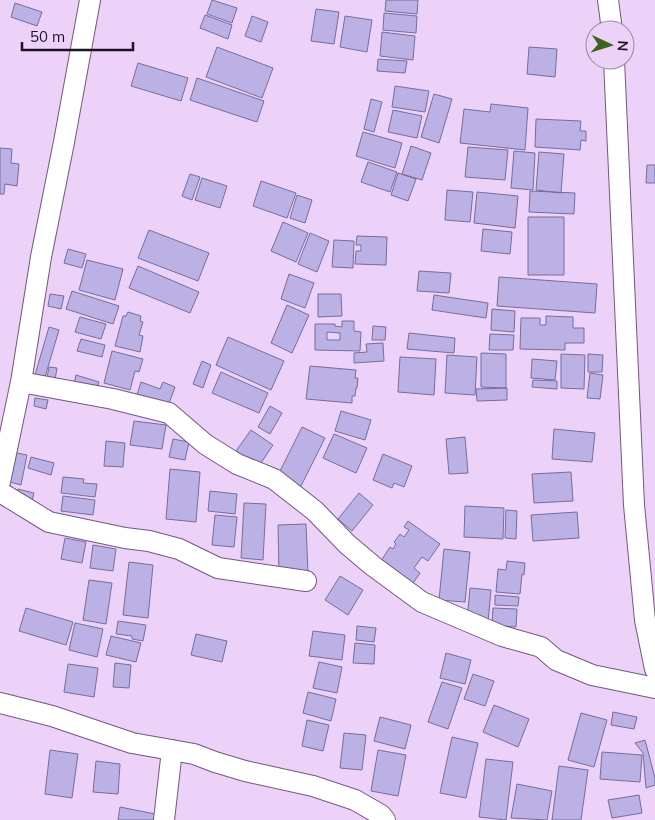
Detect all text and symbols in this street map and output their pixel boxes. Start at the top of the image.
scale bar [22,20,134,52]
north arrow [585,20,635,70]
text: 50 m [30,27,65,46]
text: N [614,40,632,52]

